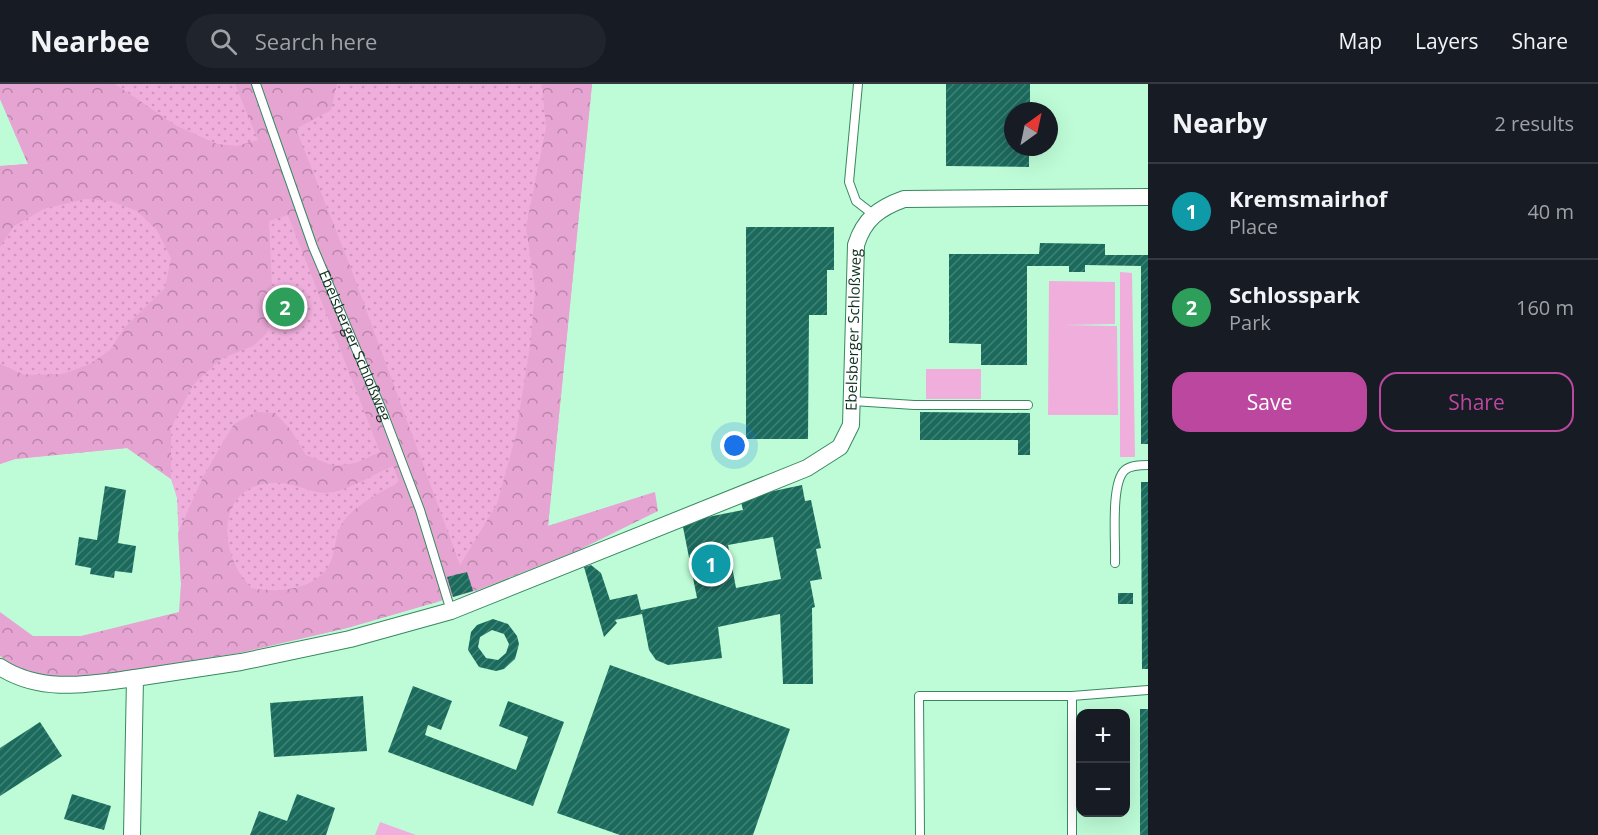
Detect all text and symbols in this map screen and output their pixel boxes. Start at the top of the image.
search box [186,14,606,68]
text: Nearbee [30,22,150,60]
icon: search [207,25,240,58]
text: Search here [255,26,377,56]
text: Map [1339,27,1382,55]
text: Layers [1415,27,1479,55]
text: Share [1512,27,1568,55]
north arrow [1004,102,1058,156]
text: Nearby [1172,105,1267,141]
text: 2 results [1494,110,1574,137]
text: Kremsmairhof [1229,183,1387,213]
text: 1 [1186,198,1197,225]
text: 40 m [1527,198,1574,225]
text: Place [1229,213,1278,240]
street label: Ebelsberger Schloßweg [840,248,865,411]
street label: Ebelsberger Schloßweg [315,267,396,424]
text: Schlosspark [1229,279,1360,309]
pin: 2 [266,284,304,330]
text: 2 [1186,294,1197,321]
text: 160 m [1516,294,1574,321]
text: Park [1229,309,1271,336]
button: Save [1172,372,1367,432]
button: Share [1379,372,1574,432]
your location [720,431,749,460]
pin: 1 [692,542,730,586]
map controls [1076,709,1130,817]
button: + [1076,709,1130,763]
button: − [1076,763,1130,817]

